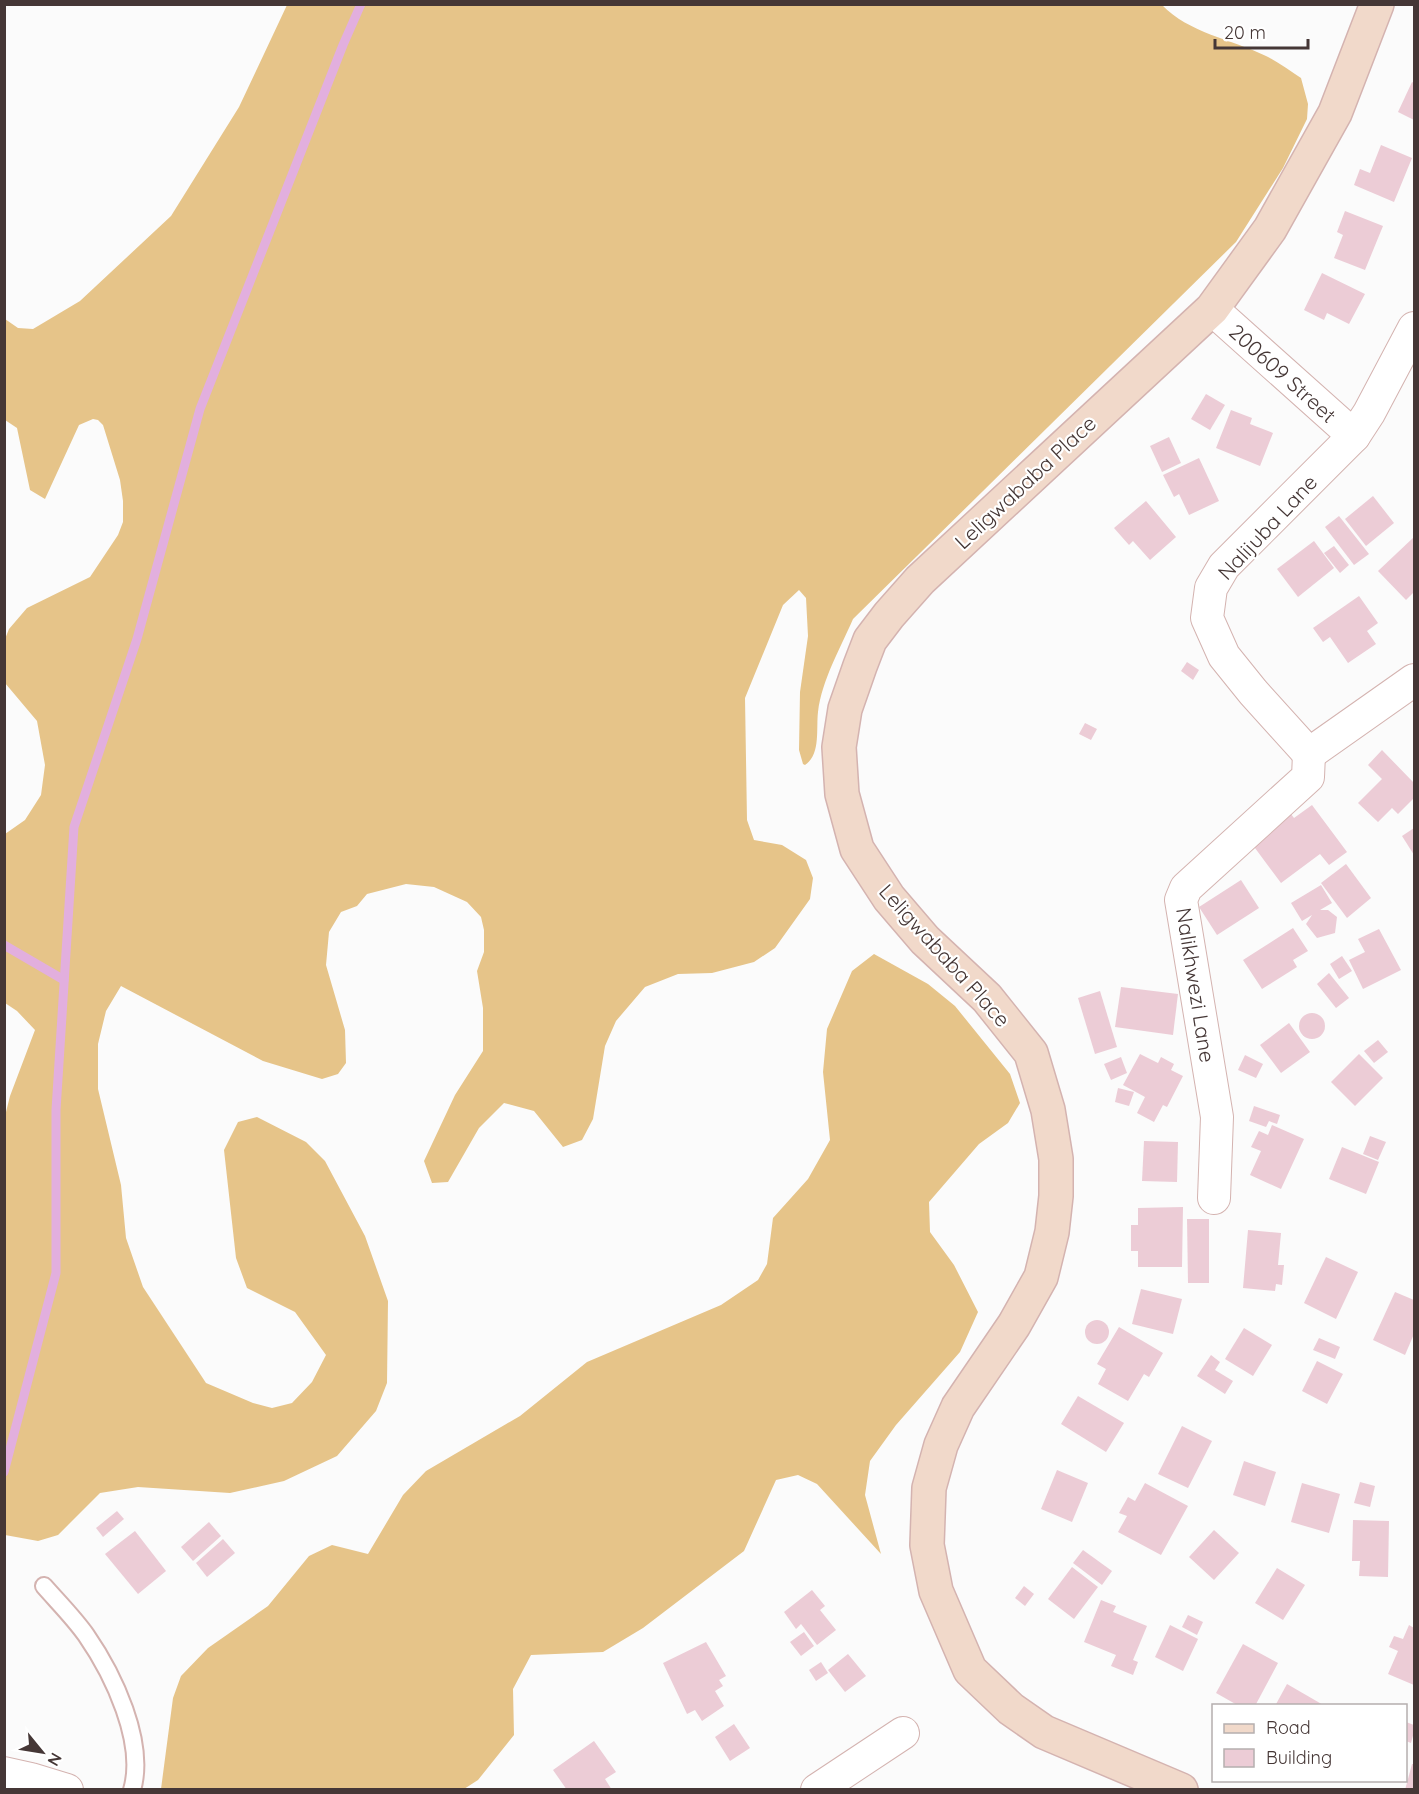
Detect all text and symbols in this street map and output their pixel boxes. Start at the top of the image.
scale bar [1215,12,1308,50]
text: 20 m [1224,21,1266,44]
street label: 200609 Street [1224,318,1342,428]
street label: Leligwababa Place [949,410,1101,554]
street label: Nalijuba Lane [1212,469,1322,585]
street label: Leligwababa Place [874,878,1016,1032]
street label: Nalikhwezi Lane [1171,906,1221,1064]
legend [1212,1704,1407,1782]
text: Road [1266,1716,1311,1739]
north arrow [12,1722,72,1782]
text: Building [1266,1746,1332,1769]
text: N [43,1749,67,1770]

